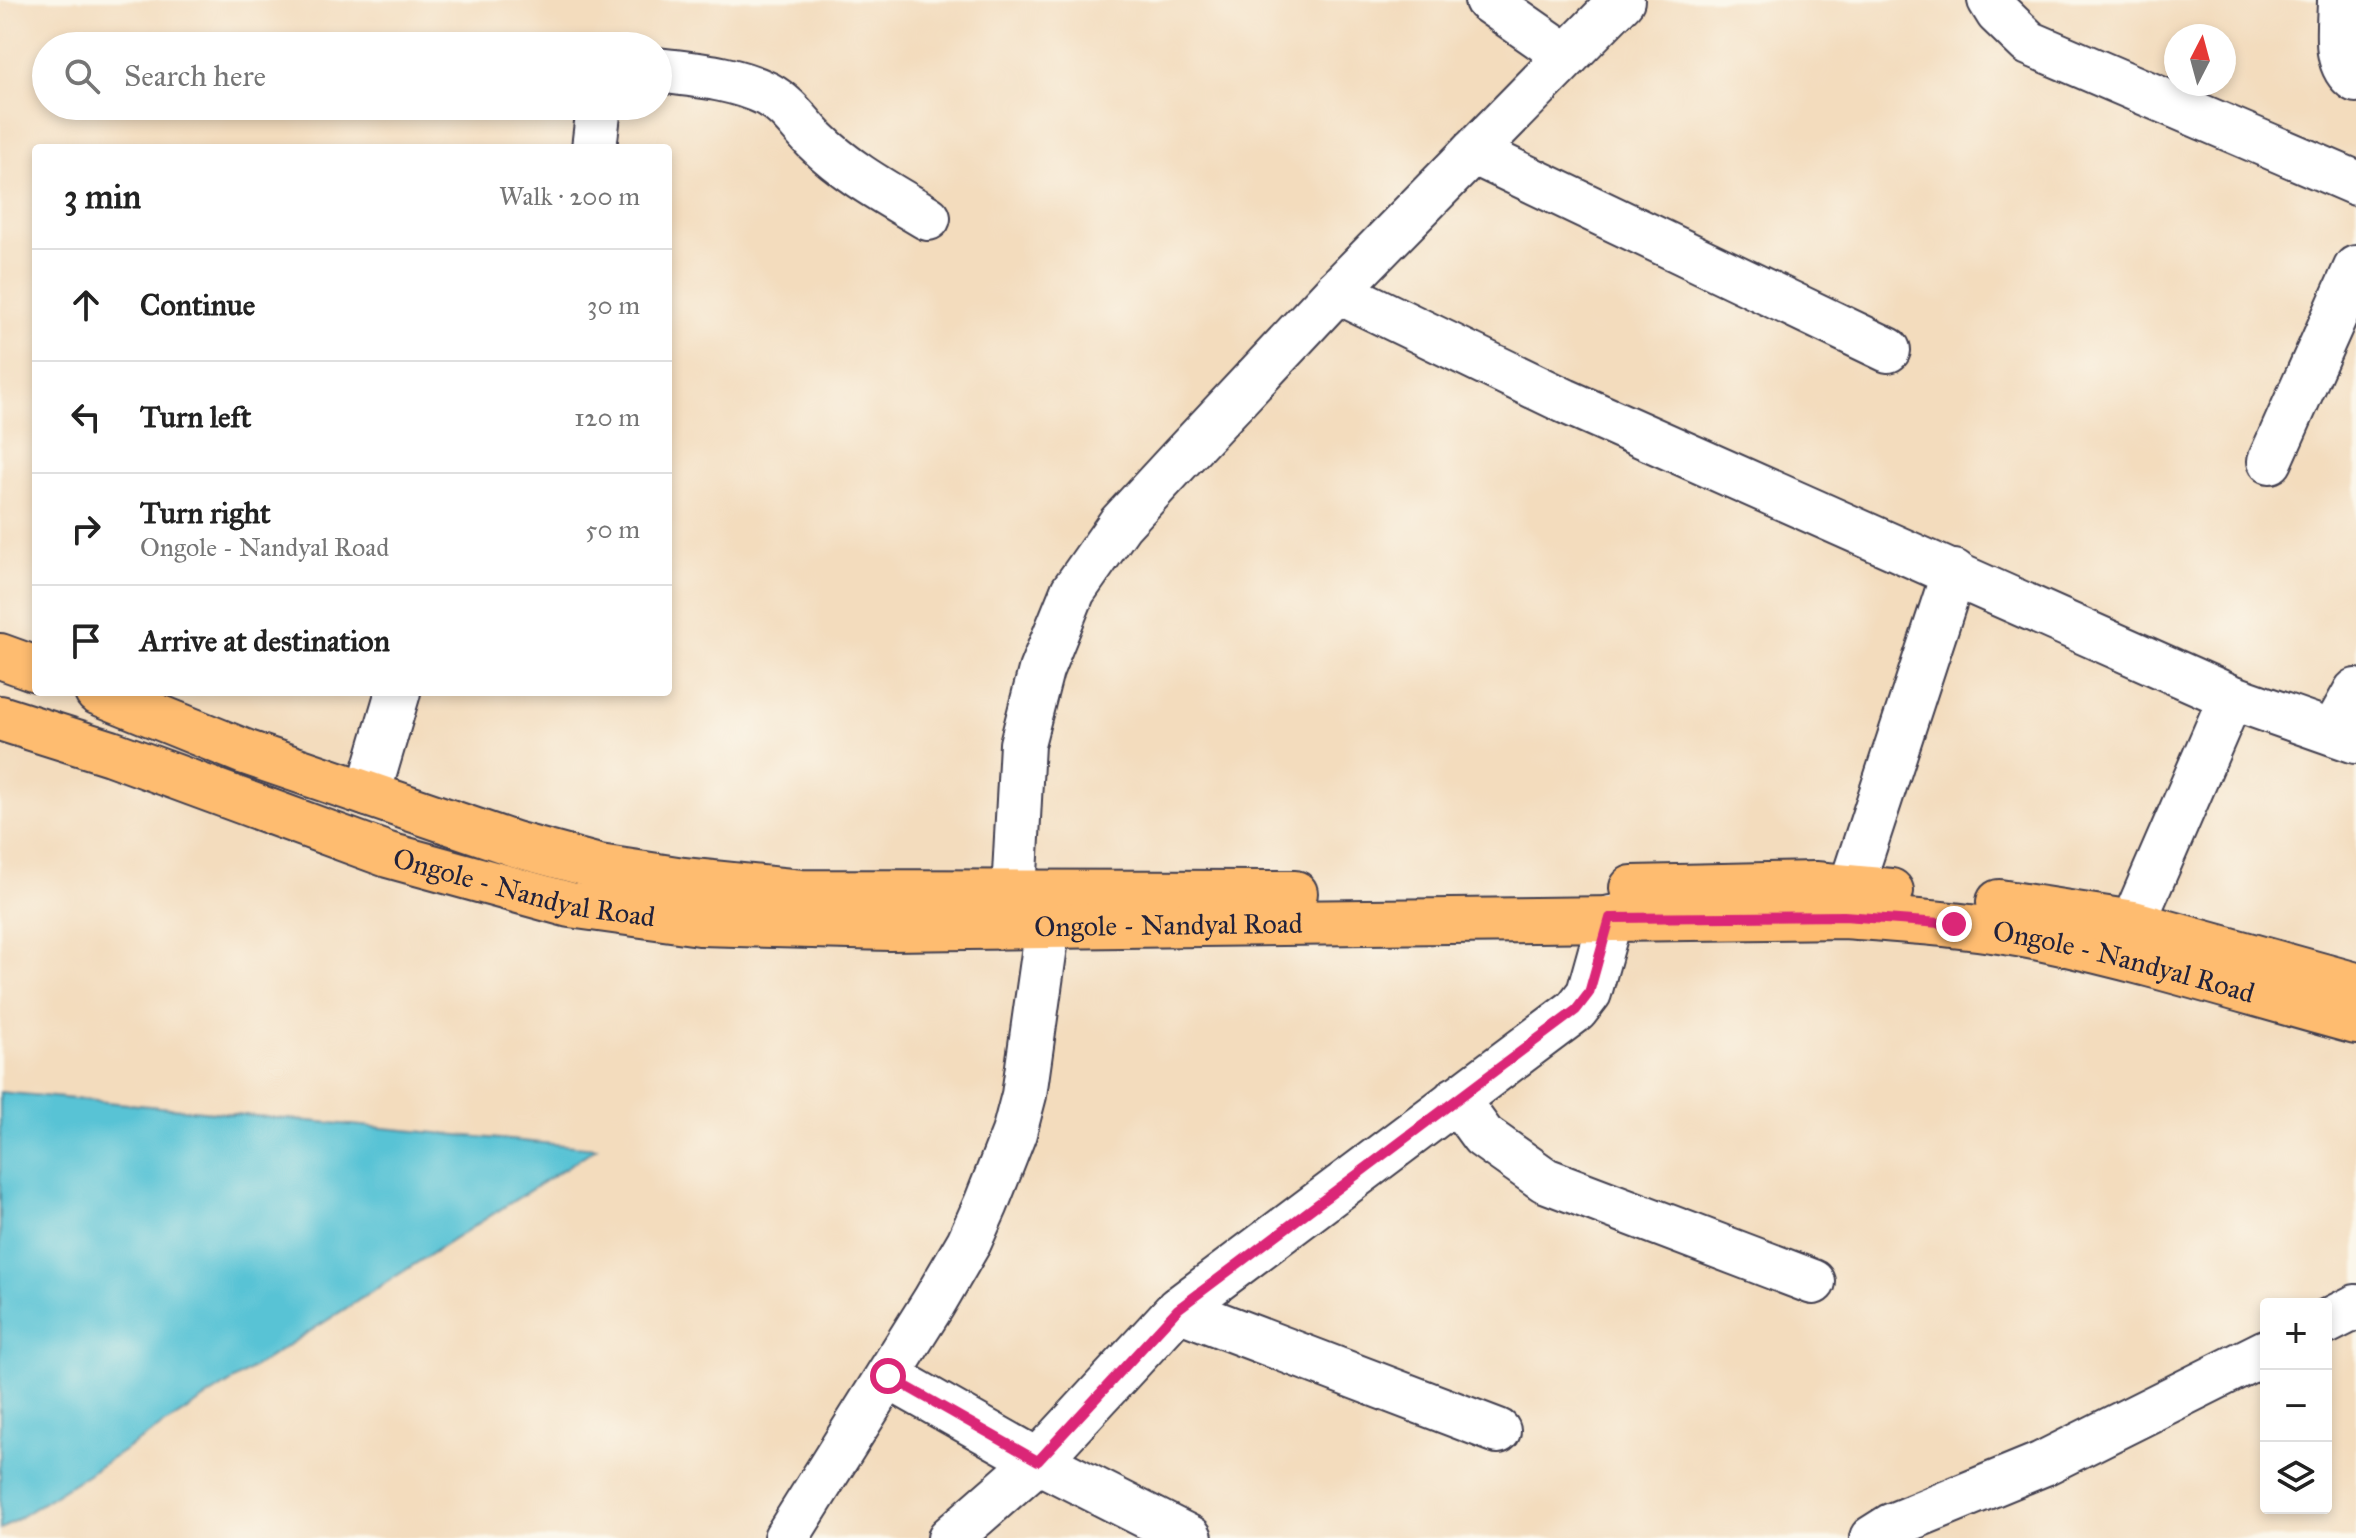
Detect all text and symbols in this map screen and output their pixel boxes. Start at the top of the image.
north arrow [2164,24,2236,96]
search box [32,32,672,120]
icon: search [60,54,104,98]
text: Search here [124,58,266,94]
text: 3 min [64,176,141,217]
text: Walk · 200 m [499,180,640,212]
icon: ahead [64,283,108,327]
text: Continue [140,287,255,323]
text: 30 m [587,289,640,321]
icon: left [64,395,108,439]
text: Turn left [140,399,251,435]
text: 120 m [574,401,640,433]
text: Turn right [140,495,271,531]
icon: right [64,507,108,551]
text: 50 m [585,513,640,545]
text: Ongole - Nandyal Road [140,531,389,563]
icon: arrive [64,619,108,663]
text: Arrive at destination [140,623,390,659]
street label: Ongole - Nandyal Road [389,840,658,934]
street label: Ongole - Nandyal Road [1034,905,1303,944]
route end [1936,906,1972,942]
street label: Ongole - Nandyal Road [1991,913,2259,1010]
map controls [2260,1298,2332,1514]
button: + [2260,1298,2332,1370]
route start [870,1358,906,1394]
button: − [2260,1370,2332,1442]
button: layers [2260,1442,2332,1514]

